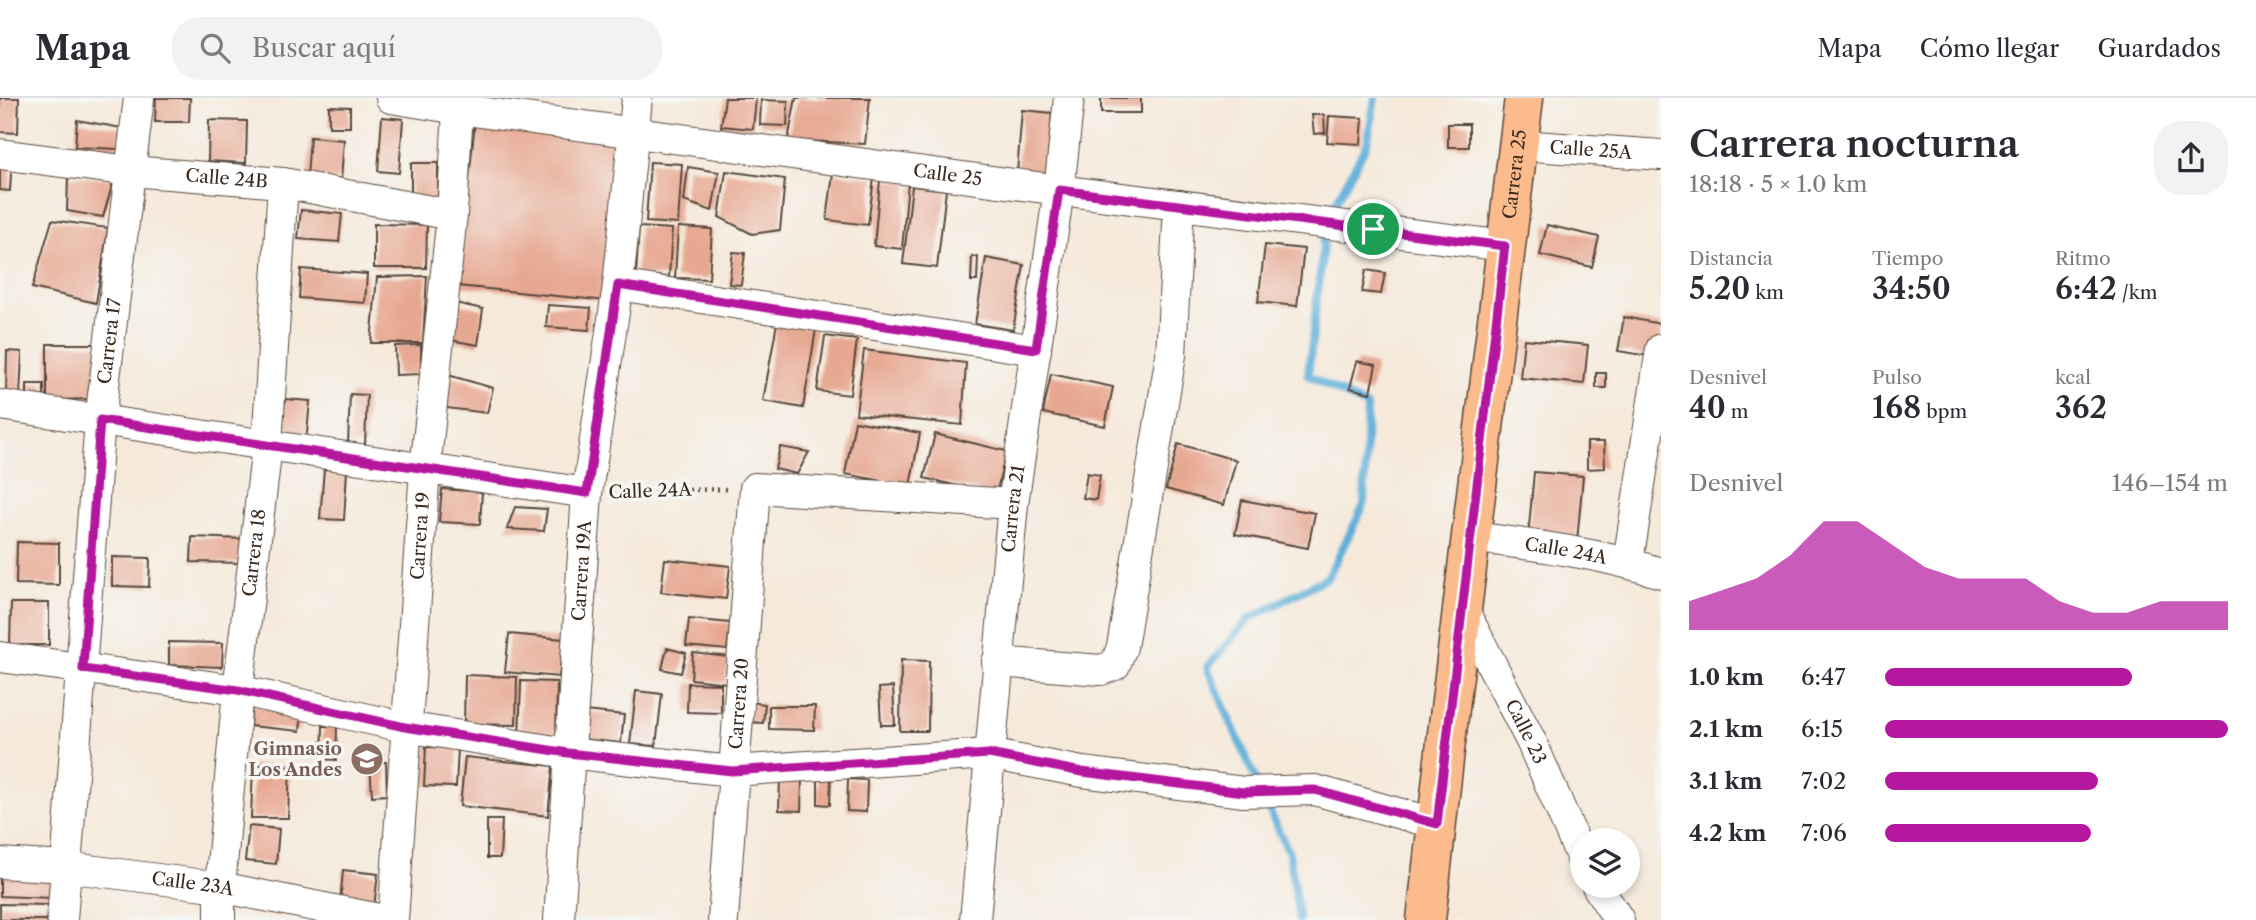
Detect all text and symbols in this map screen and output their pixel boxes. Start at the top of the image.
search box [172,17,662,80]
text: Mapa [35,28,130,69]
icon: search [196,29,234,67]
text: Buscar aquí [252,32,396,64]
text: Mapa [1817,34,1882,63]
text: Cómo llegar [1920,34,2059,63]
text: Guardados [2097,34,2221,63]
text: Carrera nocturna [1689,120,2019,167]
button: share [2154,121,2228,195]
street label: Carrera 25 [1498,128,1531,220]
street label: Calle 25A [1549,136,1633,164]
street label: Calle 25 [912,159,983,191]
street label: Calle 24B [185,164,269,193]
text: 18:18 · 5 × 1.0 km [1689,170,1867,198]
pin [1343,199,1403,259]
icon: arrive [1354,210,1392,248]
text: Distancia [1689,247,1773,270]
text: Tiempo [1872,247,1943,270]
text: Ritmo [2055,247,2111,270]
text: 5.20 [1689,270,1750,307]
text: 34:50 [1872,270,1951,307]
text: 6:42 [2055,270,2117,307]
text: km [1750,281,1784,304]
text: /km [2117,281,2157,304]
street label: Carrera 17 [93,297,126,385]
text: Desnivel [1689,366,1767,389]
text: Pulso [1872,366,1922,389]
text: kcal [2055,366,2091,389]
text: 40 [1689,389,1726,426]
text: 168 [1872,389,1921,426]
text: 362 [2055,389,2107,426]
text: m [1726,400,1748,423]
text: bpm [1921,400,1967,423]
street label: Carrera 21 [998,463,1030,554]
text: Desnivel [1689,469,1783,497]
text: 146–154 m [2112,469,2228,497]
street label: Calle 24A [608,479,693,503]
street label: Carrera 19 [406,491,434,581]
street label: Carrera 18 [238,508,270,598]
street label: Carrera 19A [568,519,596,622]
street label: Calle 24A [1523,533,1610,569]
street label: Carrera 20 [725,657,753,750]
text: 1.0 km [1689,663,1764,691]
text: 6:47 [1801,663,1846,691]
street label: Calle 23 [1500,696,1551,767]
text: 2.1 km [1689,715,1763,743]
text: 6:15 [1801,715,1843,743]
place label: Gimnasio Los Andes [249,738,342,781]
school or university icon: Gimnasio Los Andes [348,740,386,778]
text: 3.1 km [1689,767,1763,795]
text: 7:02 [1801,767,1847,795]
text: 4.2 km [1689,819,1766,847]
text: 7:06 [1801,819,1847,847]
map controls [1570,828,1640,898]
button: layers [1570,828,1640,898]
street label: Calle 23A [150,867,236,901]

